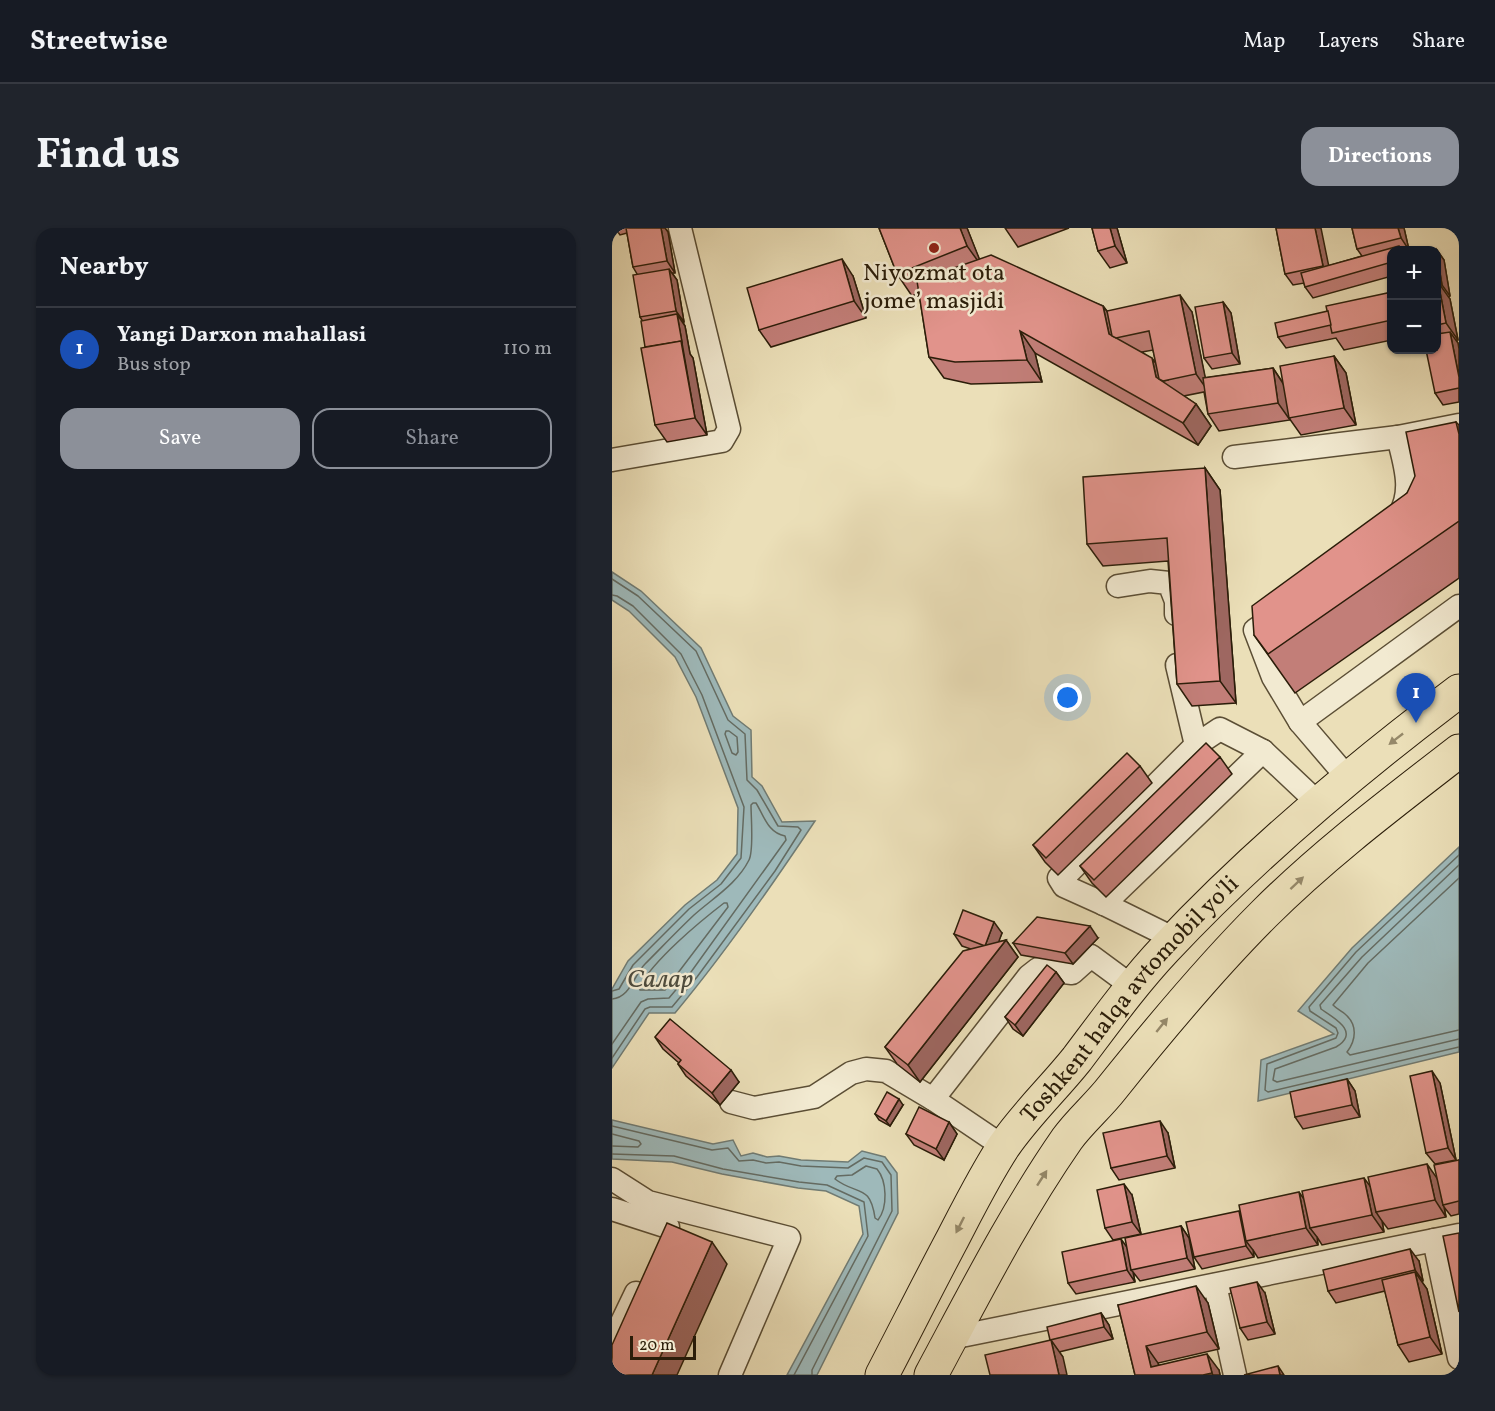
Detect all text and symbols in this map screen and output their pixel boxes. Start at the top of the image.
text: Streetwise [30,22,168,61]
text: Map [1243,27,1285,56]
text: Layers [1318,27,1379,56]
text: Share [1412,27,1465,56]
text: Find us [36,127,180,186]
button: Directions [1301,127,1459,186]
marker: Niyozmat ota jome’ masjidi [927,241,941,255]
map controls [1387,246,1441,354]
button: + [1387,246,1441,300]
text: Nearby [60,249,149,285]
place label: Niyozmat ota jome’ masjidi [863,257,1005,319]
button: − [1387,300,1441,354]
text: Yangi Darxon mahallasi [117,320,367,351]
text: 1 [75,335,84,363]
text: 110 m [503,335,552,363]
text: Bus stop [117,351,191,379]
button: Save [60,408,300,469]
button: Share [312,408,552,469]
pin: 1 [1396,674,1436,723]
your location [1053,683,1082,712]
one-way arrow [1388,733,1404,746]
street label: Toshkent halqa avtomobil yo'li [1013,868,1247,1131]
one-way arrow [1289,877,1303,891]
water label: Салар [627,962,693,998]
one-way arrow [1156,1017,1168,1032]
one-way arrow [1036,1170,1048,1186]
one-way arrow [955,1216,965,1233]
scale bar [630,1333,696,1360]
text: 20 m [639,1335,674,1357]

